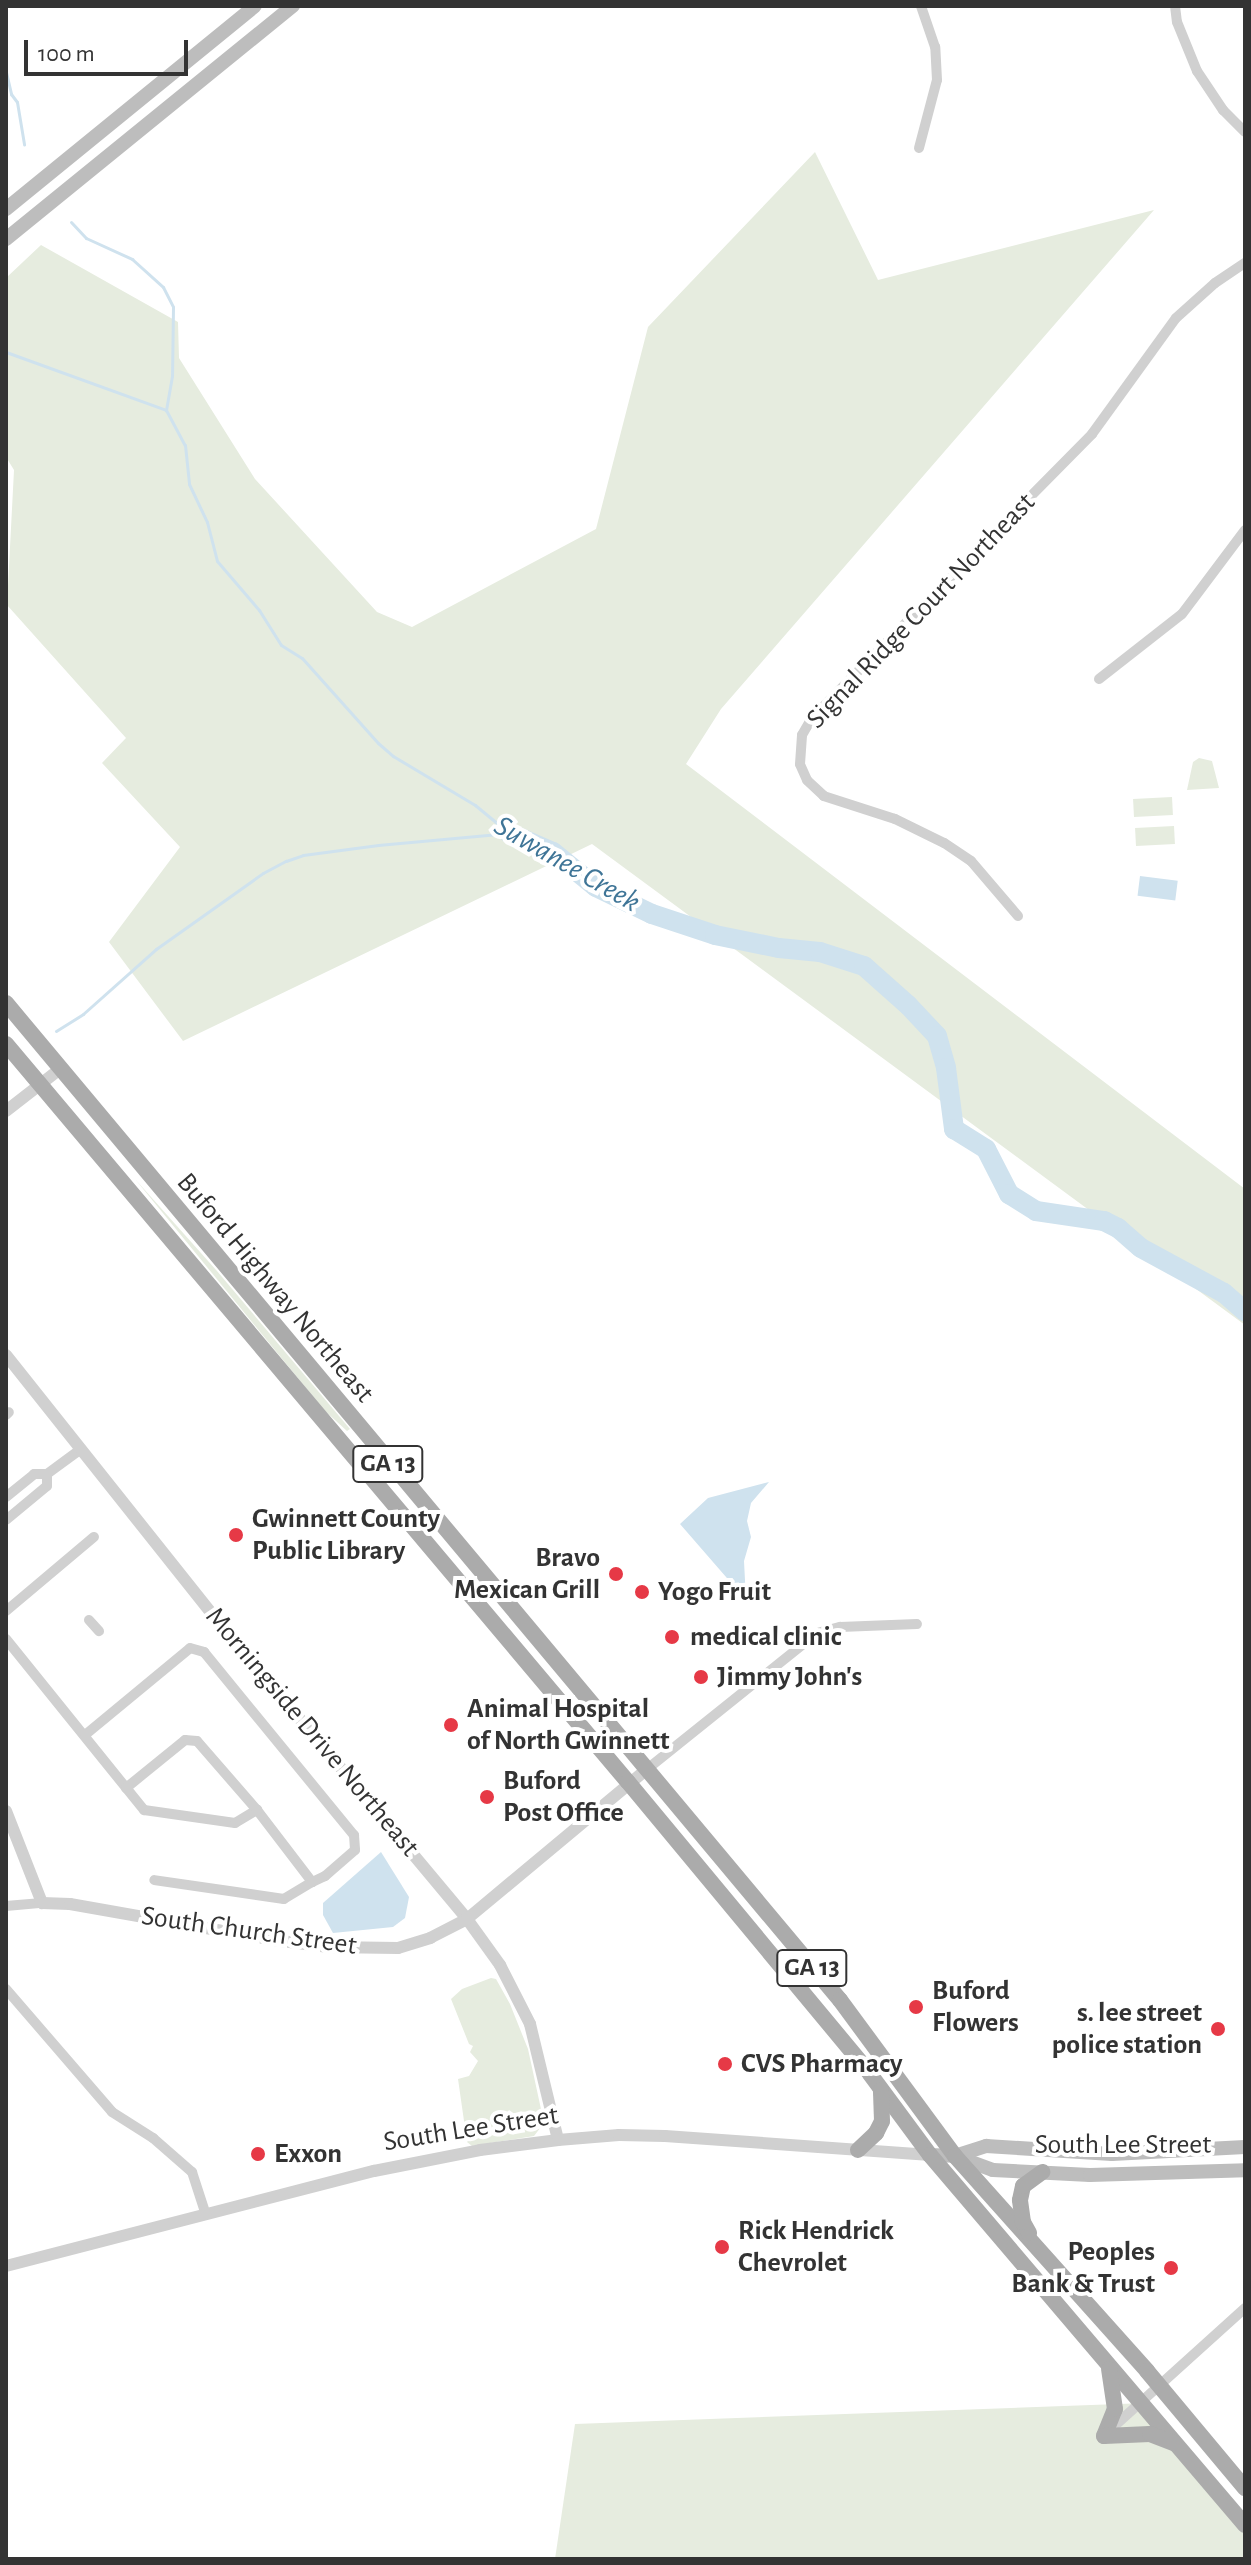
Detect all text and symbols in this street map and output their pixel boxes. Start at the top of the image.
scale bar [28,24,192,74]
text: 100 m [38,42,95,66]
street label: Signal Ridge Court Northeast [800,486,1042,736]
water label: Suwanee Creek [488,808,646,920]
street label: Buford Highway Northeast [169,1166,381,1410]
road number: GA 13 [352,1442,424,1486]
place label: Gwinnett County Public Library [252,1502,440,1568]
marker: Gwinnett County Public Library [227,1526,245,1544]
place label: Bravo Mexican Grill [454,1541,600,1607]
marker: Bravo Mexican Grill [607,1565,625,1583]
place label: Yogo Fruit [658,1575,771,1609]
marker: Yogo Fruit [633,1583,651,1601]
street label: Morningside Drive Northeast [198,1601,426,1863]
place label: medical clinic [690,1620,842,1654]
marker: medical clinic [661,1626,683,1648]
place label: Jimmy John's [717,1660,862,1694]
marker: Jimmy John's [692,1668,710,1686]
place label: Animal Hospital of North Gwinnett [467,1692,669,1758]
marker: Animal Hospital of North Gwinnett [442,1716,460,1734]
place label: Buford Post Office [503,1764,624,1830]
marker: Buford Post Office [478,1788,496,1806]
street label: South Church Street [139,1899,359,1963]
road number: GA 13 [776,1946,848,1990]
place label: Buford Flowers [932,1974,1019,2040]
place label: s. lee street police station [1052,1996,1202,2062]
marker: Buford Flowers [907,1998,925,2016]
marker: s. lee street police station [1209,2020,1227,2038]
place label: CVS Pharmacy [741,2047,903,2081]
marker: CVS Pharmacy [716,2055,734,2073]
street label: South Lee Street [381,2099,561,2159]
street label: South Lee Street [1035,2128,1211,2162]
place label: Exxon [274,2137,342,2171]
marker: Exxon [249,2145,267,2163]
place label: Rick Hendrick Chevrolet [738,2214,894,2280]
place label: Peoples Bank & Trust [1011,2235,1155,2301]
marker: Rick Hendrick Chevrolet [713,2238,731,2256]
marker: Peoples Bank & Trust [1162,2259,1180,2277]

